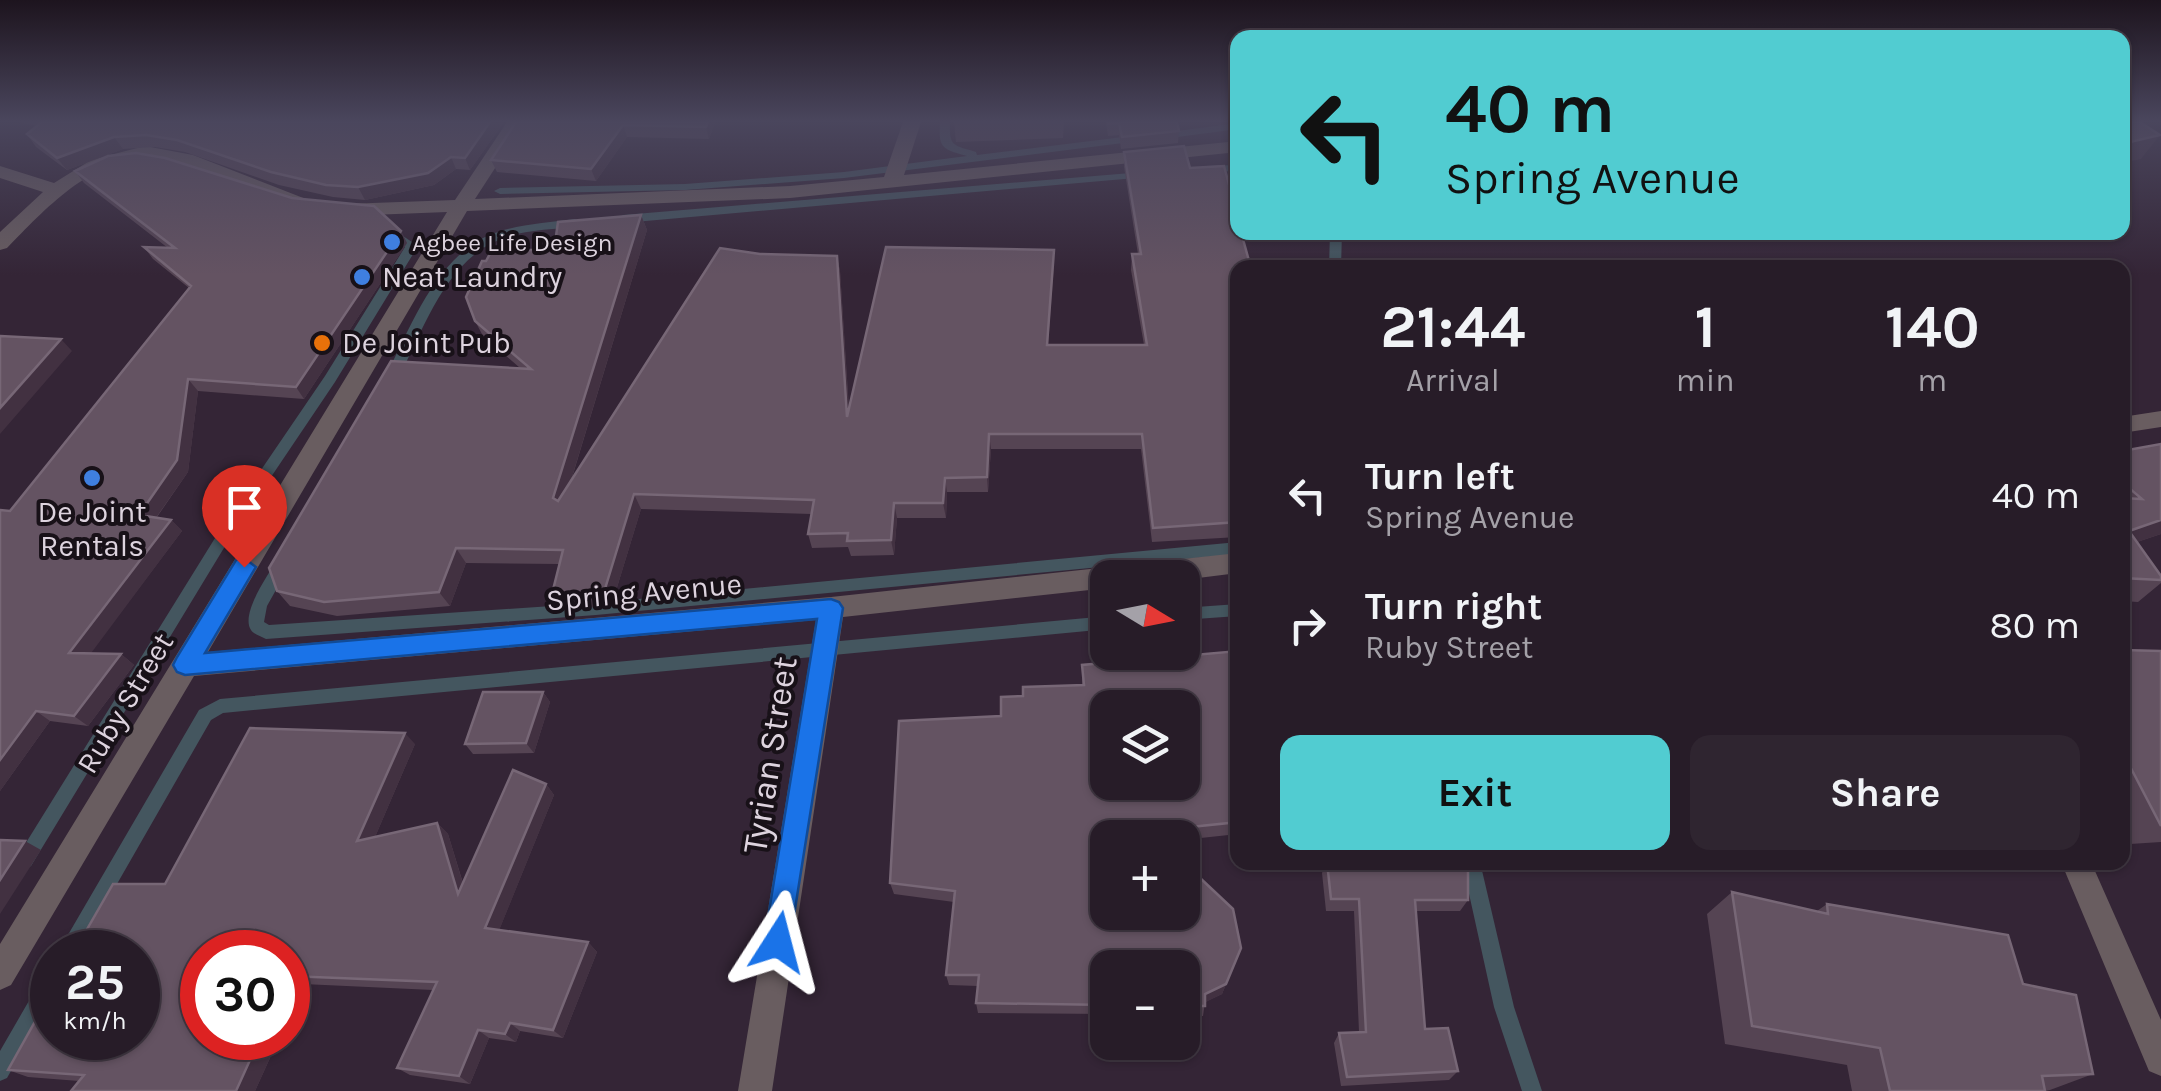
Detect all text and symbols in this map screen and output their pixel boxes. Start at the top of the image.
text: 40 m [1445,68,1615,150]
icon: left [1280,70,1410,200]
text: Spring Avenue [1445,152,1740,204]
place label: Agbee Life Design [412,228,613,257]
marker: Agbee Life Design [381,231,403,253]
place label: Neat Laundry [382,259,562,295]
marker: Neat Laundry [351,266,373,288]
text: 21:44 [1380,292,1525,362]
text: 1 [1694,292,1716,362]
text: 140 [1885,292,1980,362]
place label: De Joint Pub [342,325,511,361]
marker: De Joint Pub [311,332,333,354]
text: Arrival [1406,362,1500,399]
text: min [1676,362,1735,399]
text: m [1917,362,1947,399]
text: Turn left [1365,454,1515,499]
pin [202,465,287,568]
marker: De Joint Rentals [81,467,103,489]
icon: left [1280,468,1335,523]
text: 40 m [1992,473,2080,518]
icon: arrive [217,480,272,535]
place label: De Joint Rentals [37,494,147,564]
text: Spring Avenue [1365,499,1574,536]
north arrow [1090,560,1200,670]
map controls [1090,560,1200,1060]
street label: Spring Avenue [545,566,743,618]
text: Turn right [1365,584,1542,629]
icon: right [1280,598,1335,653]
text: 80 m [1990,603,2080,648]
street label: Ruby Street [69,626,181,780]
text: Ruby Street [1365,629,1533,666]
street label: Tyrian Street [734,654,806,856]
button: layers [1090,690,1200,800]
button: Exit [1280,735,1670,850]
button: Share [1690,735,2080,850]
button: + [1090,820,1200,930]
position arrow [726,890,830,994]
speed limit sign: 30 [180,930,310,1060]
button: − [1090,950,1200,1060]
text: 25 [65,953,125,1012]
text: km/h [63,1006,127,1035]

